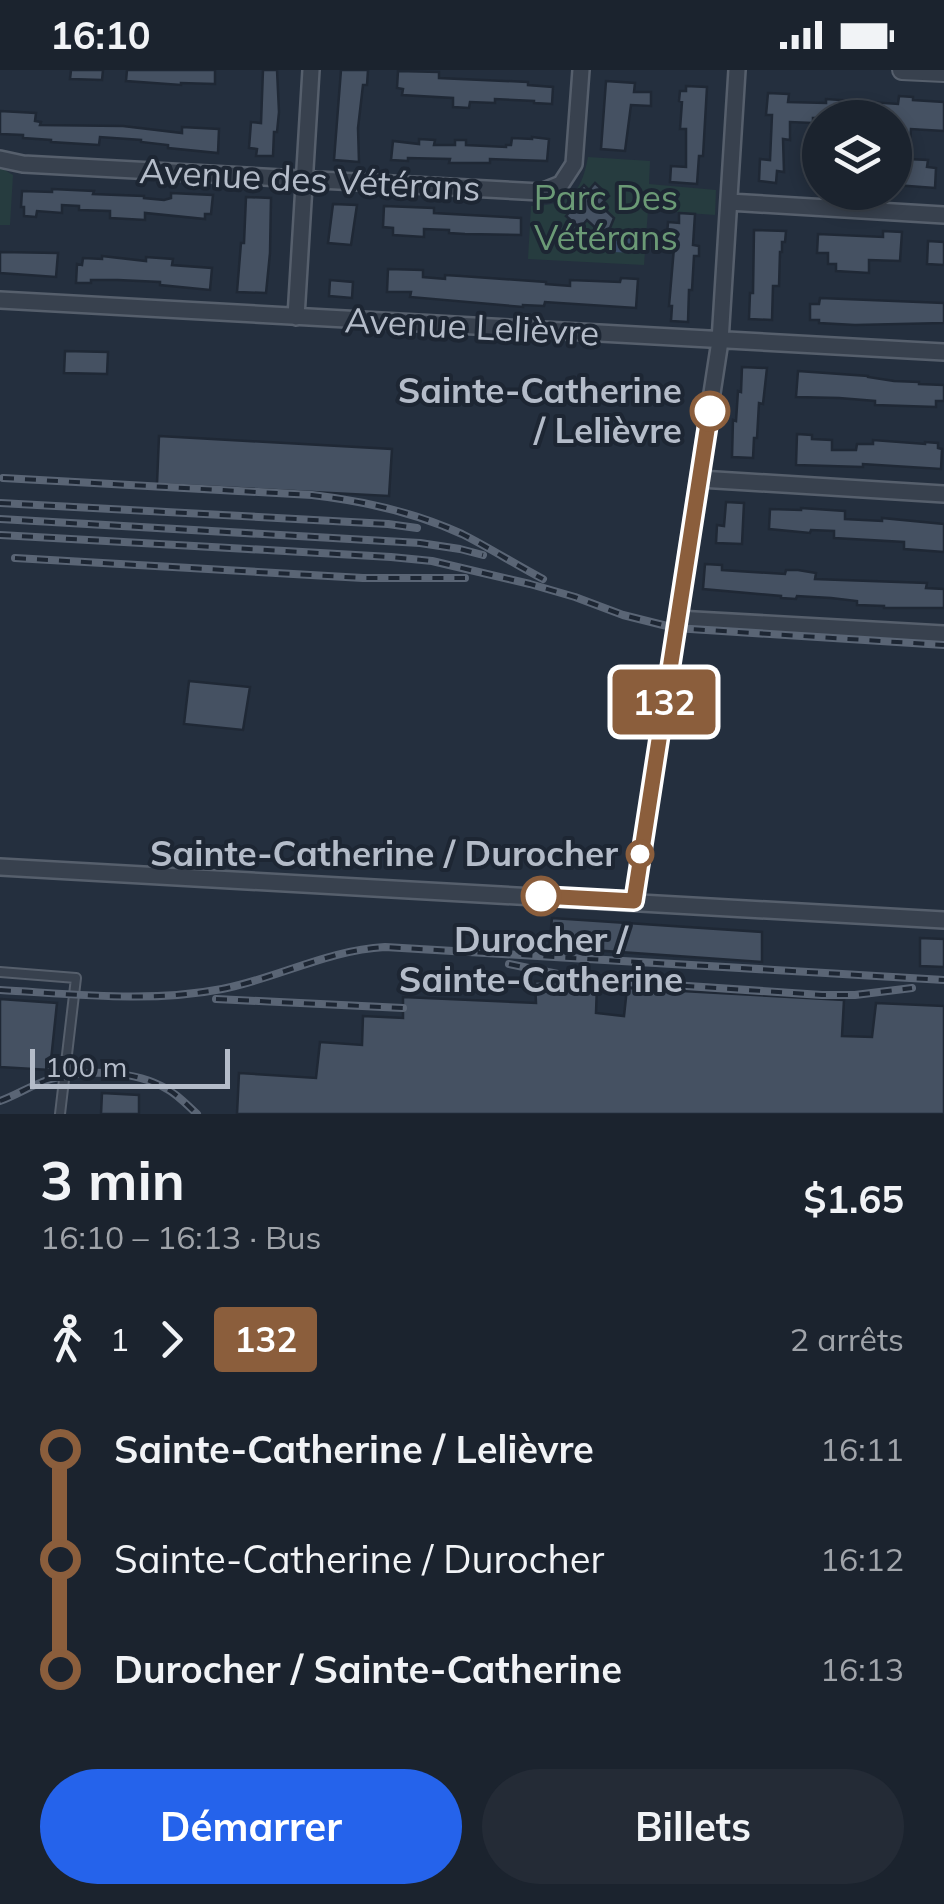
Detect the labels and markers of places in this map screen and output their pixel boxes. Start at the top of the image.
place label: Sainte-Catherine / Lelièvre [398,368,682,452]
marker: Sainte-Catherine / Lelièvre [691,392,729,430]
place label: Sainte-Catherine / Durocher [150,831,618,875]
marker: Sainte-Catherine / Durocher [627,841,653,867]
marker: Durocher / Sainte-Catherine [522,877,560,915]
place label: Durocher / Sainte-Catherine [399,917,683,1001]

